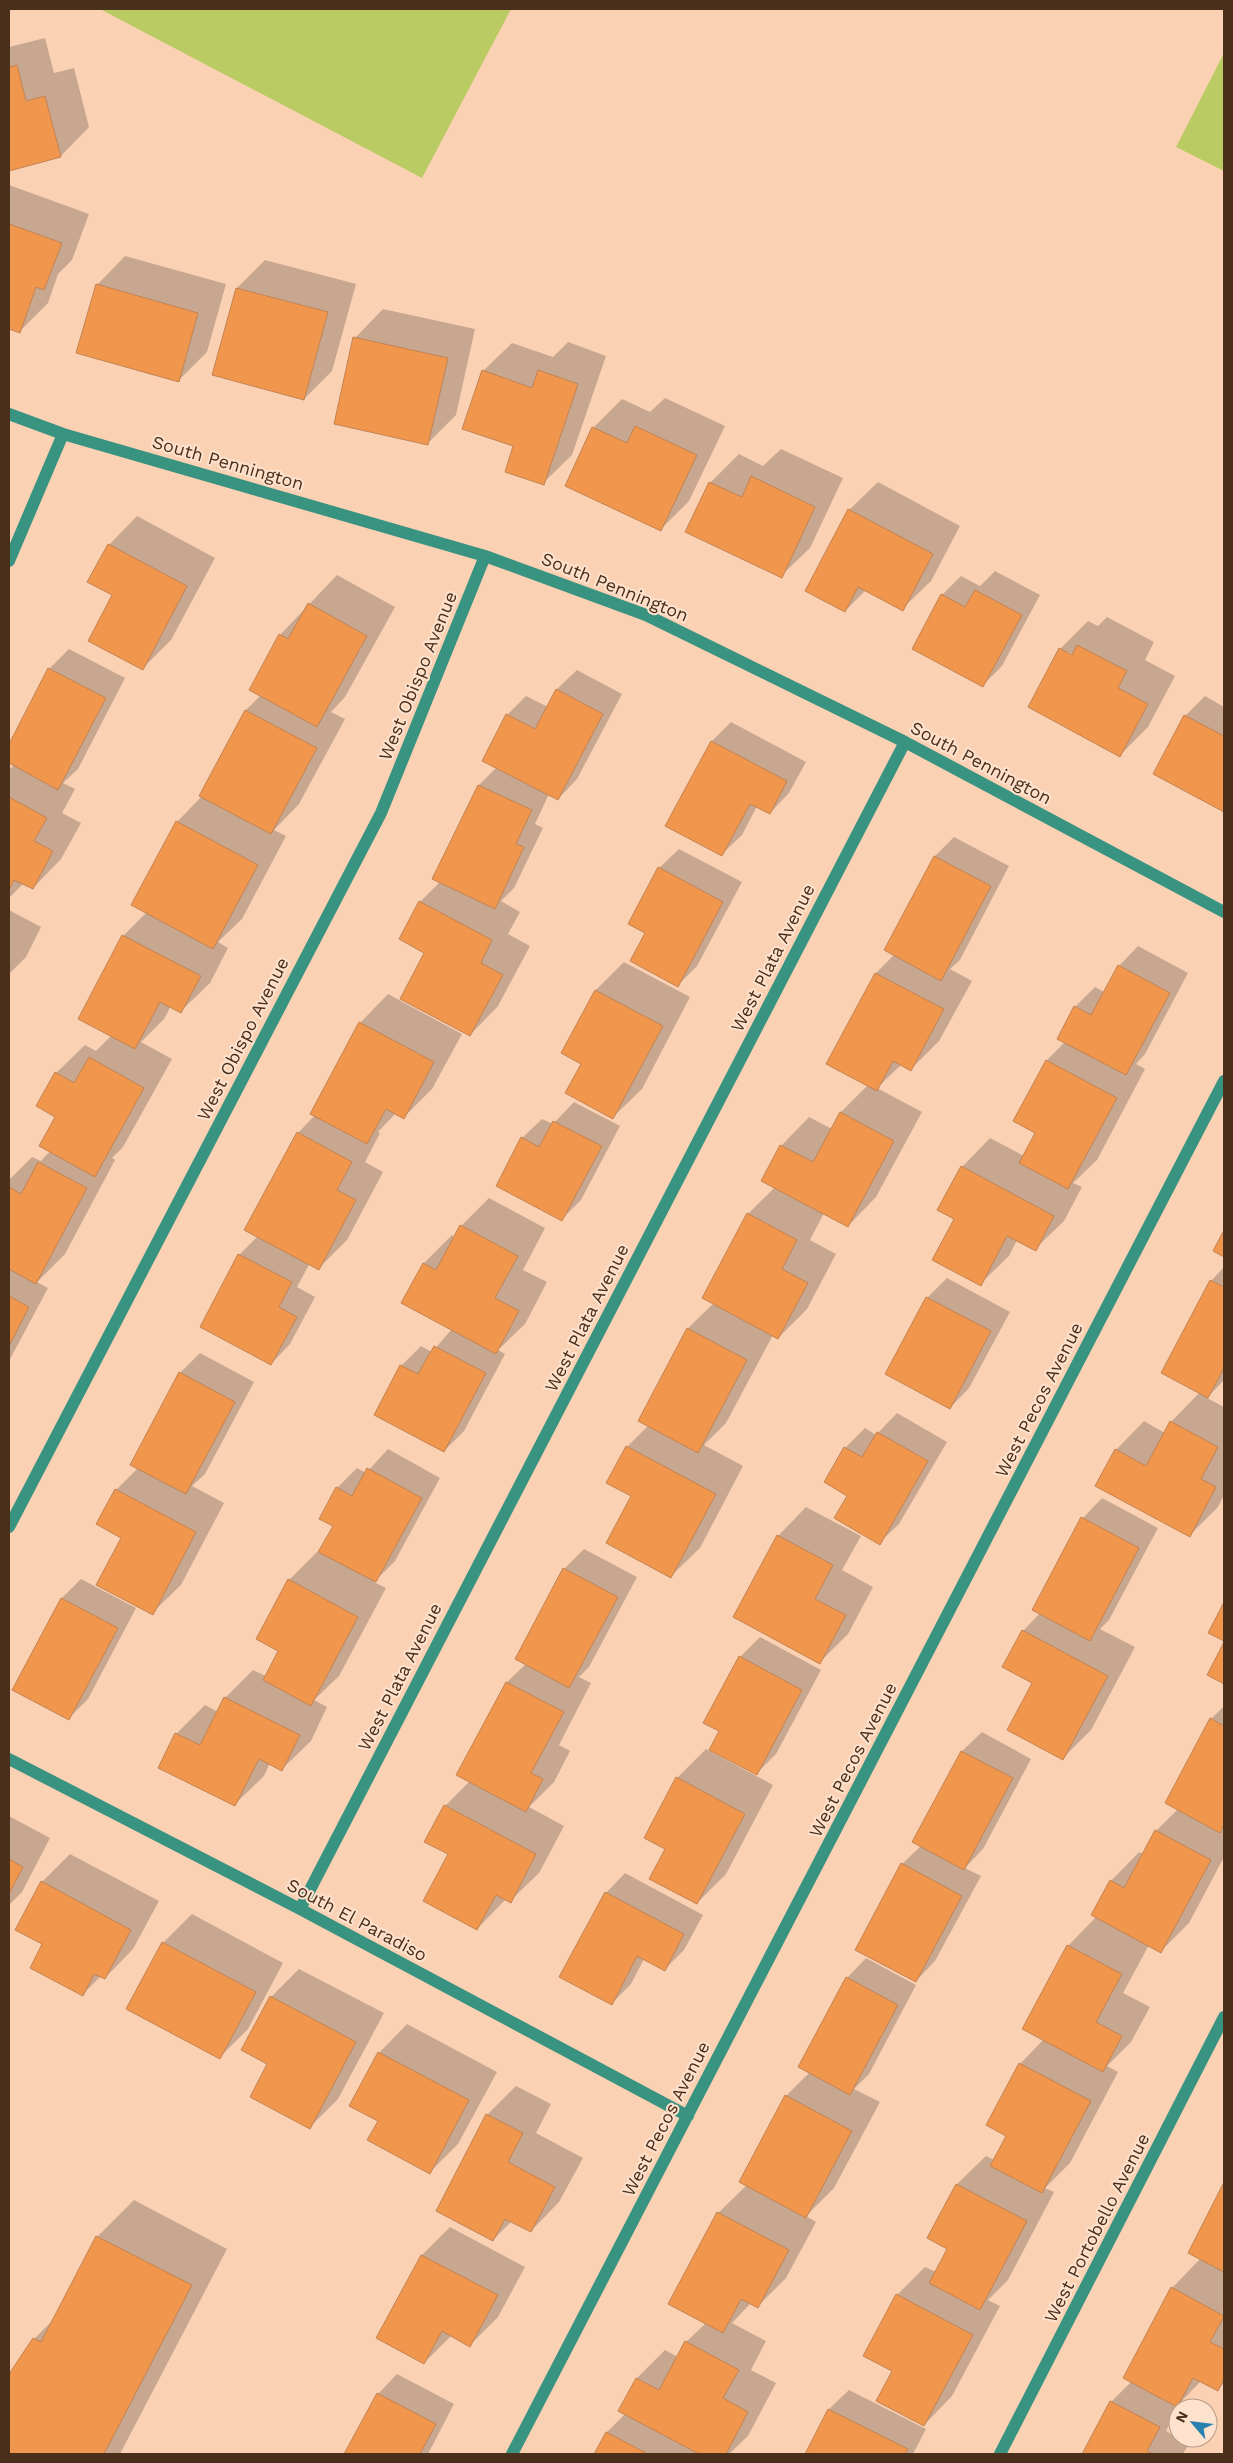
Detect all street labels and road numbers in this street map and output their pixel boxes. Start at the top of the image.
street label: South Pennington [150,431,306,494]
street label: South Pennington [539,547,692,626]
street label: West Obispo Avenue [374,588,461,763]
street label: South Pennington [907,716,1055,809]
street label: West Plata Avenue [726,880,819,1035]
street label: West Obispo Avenue [192,954,293,1124]
street label: West Plata Avenue [540,1240,633,1395]
street label: West Pecos Avenue [990,1319,1087,1481]
street label: West Plata Avenue [353,1599,446,1754]
street label: West Pecos Avenue [804,1679,901,1841]
street label: South El Paradiso [284,1874,431,1965]
street label: West Pecos Avenue [617,2038,714,2200]
street label: West Portobello Avenue [1040,2130,1153,2326]

